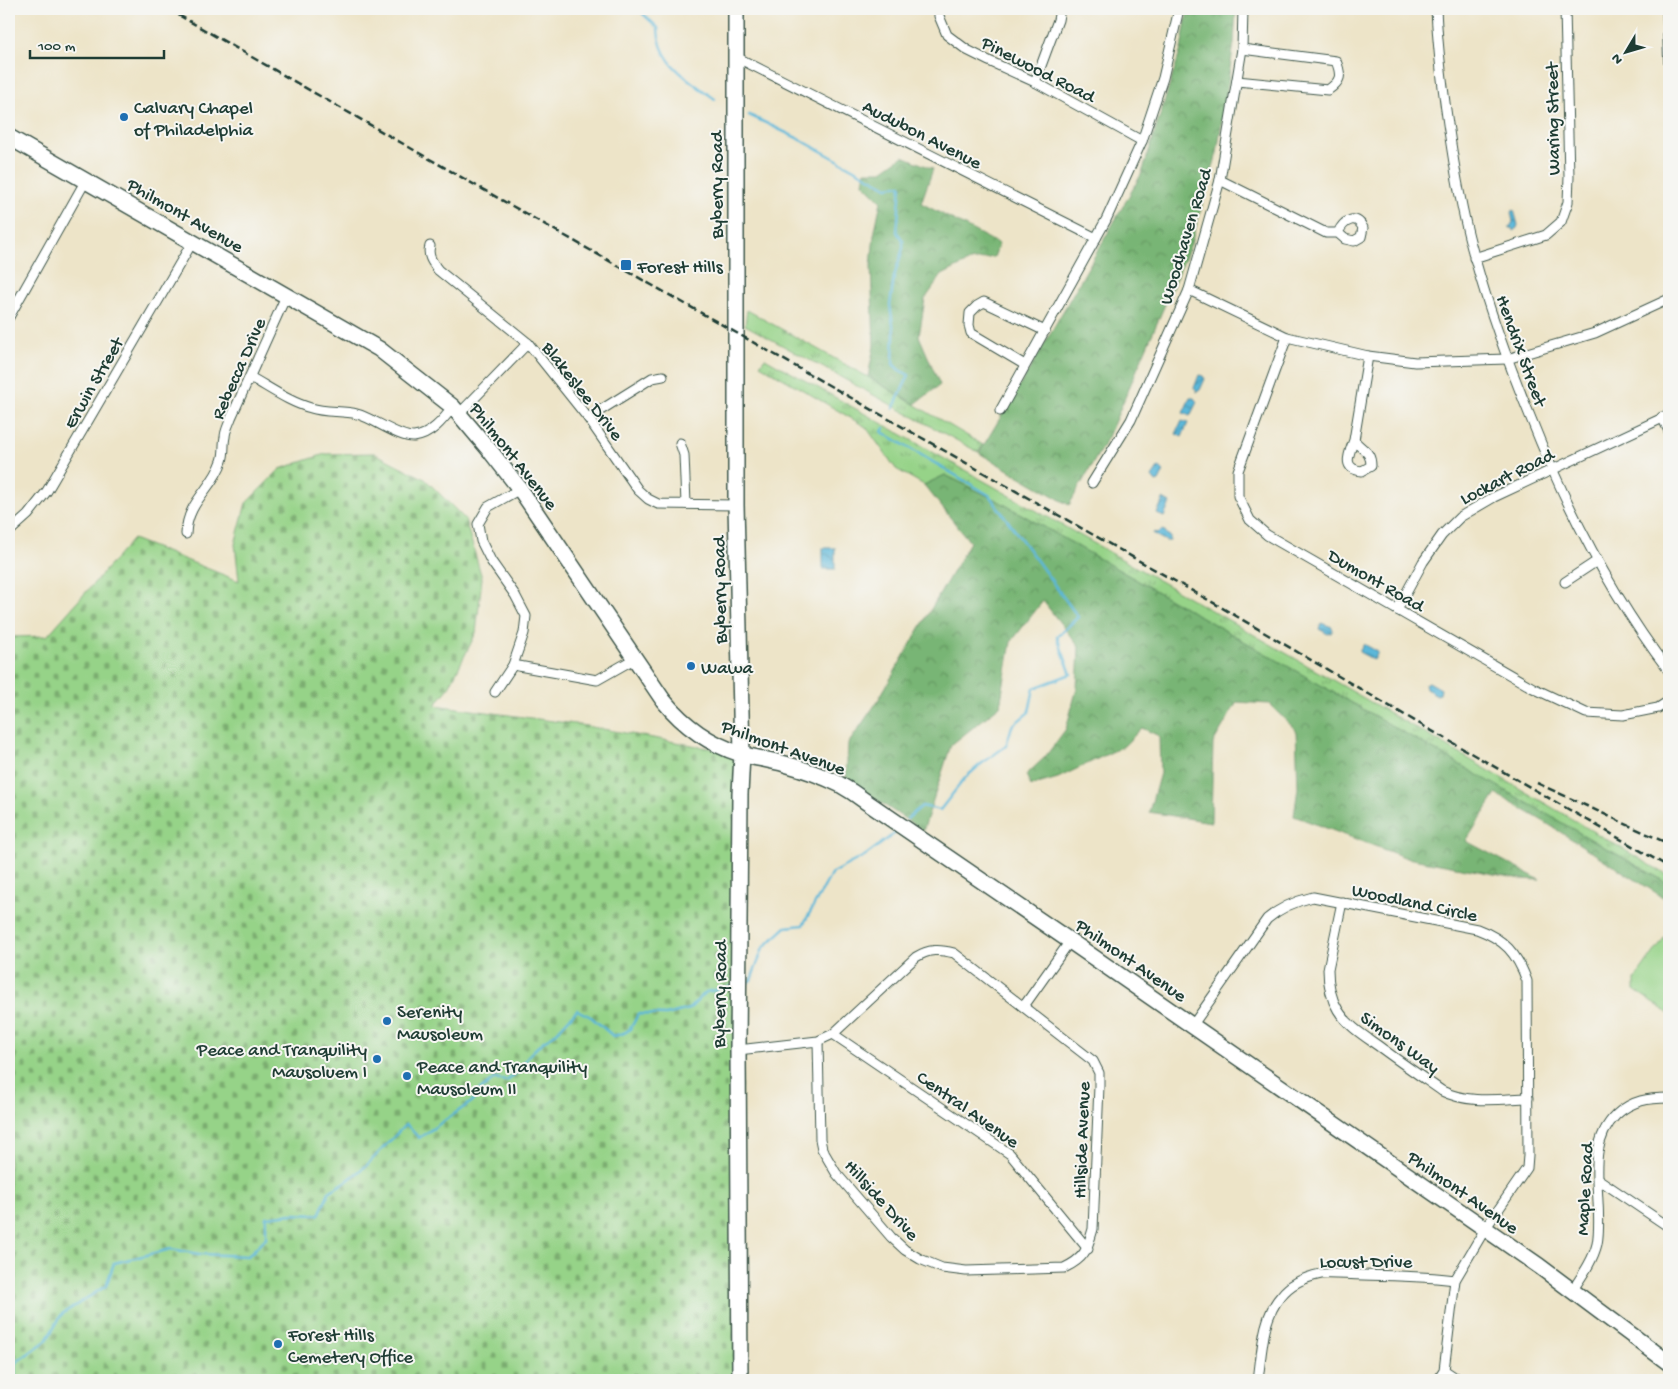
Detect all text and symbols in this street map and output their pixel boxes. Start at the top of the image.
scale bar [30,28,164,60]
north arrow [1600,28,1650,78]
street label: Pinewood Road [976,32,1100,111]
text: 100 m [37,38,76,56]
text: N [1608,50,1627,67]
street label: Waring Street [1542,60,1567,175]
street label: Audubon Avenue [858,96,985,176]
place label: Calvary Chapel of Philadelphia [134,98,255,143]
marker: Calvary Chapel of Philadelphia [118,111,130,123]
street label: Byberry Road [707,129,730,240]
street label: Woodhaven Road [1156,164,1219,308]
street label: Philmont Avenue [121,174,247,260]
place label: Forest Hills [636,257,724,280]
marker: Forest Hills [619,258,633,272]
street label: Hendrix Street [1489,292,1551,412]
street label: Rebecca Drive [208,315,273,424]
street label: Erwin Street [60,332,132,433]
street label: Blakeslee Drive [535,337,627,446]
street label: Philmont Avenue [462,398,562,516]
street label: Lockart Road [1457,444,1560,512]
street label: Byberry Road [709,534,734,645]
street label: Dumont Road [1321,544,1429,620]
place label: Wawa [701,658,754,681]
marker: Wawa [685,660,697,672]
street label: Philmont Avenue [716,716,848,783]
street label: Woodland Circle [1349,880,1479,929]
street label: Philmont Avenue [1069,914,1190,1009]
street label: Byberry Road [709,938,734,1049]
place label: Serenity Mausoleum [397,1002,483,1047]
street label: Simons Way [1355,1007,1444,1081]
marker: Serenity Mausoleum [381,1015,393,1027]
place label: Peace and Tranquility Mausoluem I [196,1040,368,1085]
marker: Peace and Tranquility Mausoluem I [371,1053,383,1065]
place label: Peace and Tranquility Mausoleum II [416,1057,588,1102]
street label: Central Avenue [911,1067,1023,1155]
marker: Peace and Tranquility Mausoleum II [401,1070,413,1082]
street label: Hillside Avenue [1070,1081,1097,1199]
street label: Maple Road [1573,1140,1601,1236]
street label: Philmont Avenue [1401,1146,1522,1241]
street label: Hillside Drive [838,1156,923,1247]
street label: Locust Drive [1320,1252,1413,1275]
place label: Forest Hills Cemetery Office [287,1325,413,1370]
marker: Forest Hills Cemetery Office [272,1338,284,1350]

